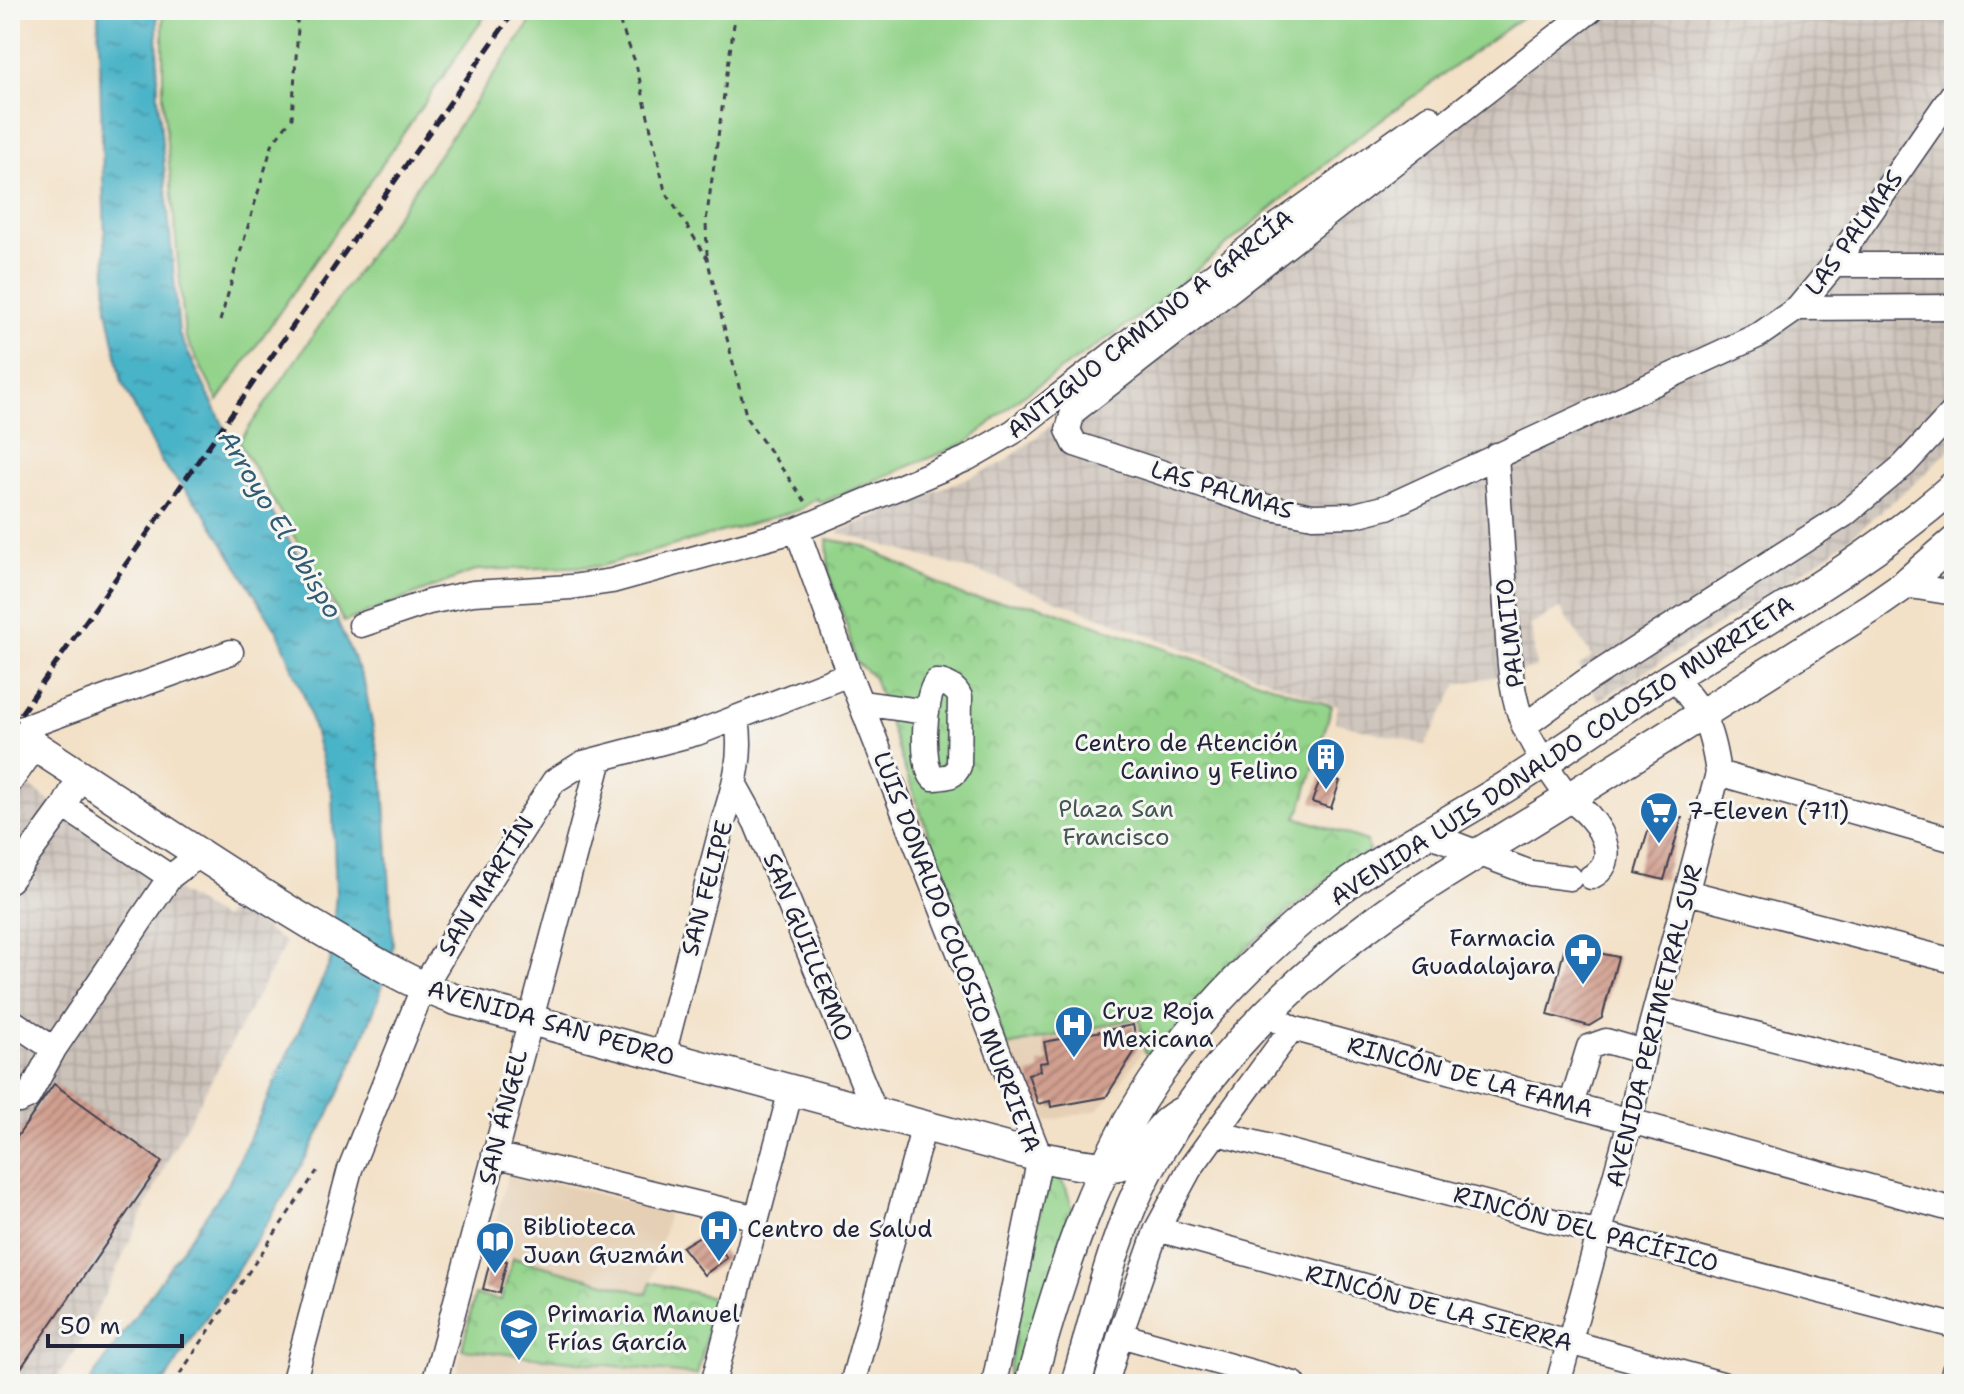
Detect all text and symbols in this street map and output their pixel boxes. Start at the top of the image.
street label: LAS PALMAS [1798,164,1910,302]
street label: ANTIGUO CAMINO A GARCÍA [1000,202,1300,446]
water label: Arroyo El Obispo [211,423,351,625]
street label: LAS PALMAS [1147,453,1297,527]
street label: PALMITO [1488,577,1532,689]
street label: AVENIDA LUIS DONALDO COLOSIO MURRIETA [1324,589,1800,913]
place label: Centro de Atención Canino y Felino [1074,727,1298,787]
building icon: Centro de Atención Canino y Felino [1305,736,1347,791]
street label: LUIS DONALDO COLOSIO MURRIETA [865,747,1049,1157]
supermarket icon: 7-Eleven (711) [1638,790,1680,845]
park label: Plaza San Francisco [1058,793,1174,853]
place label: 7-Eleven (711) [1687,795,1849,827]
street label: SAN MARTÍN [430,810,542,962]
street label: SAN FELIPE [674,817,740,959]
street label: SAN GUILLERMO [756,848,860,1046]
street label: AVENIDA PERIMETRAL SUR [1598,861,1710,1191]
place label: Farmacia Guadalajara [1411,922,1555,982]
pharmacy icon: Farmacia Guadalajara [1562,931,1604,986]
street label: AVENIDA SAN PEDRO [424,972,678,1074]
place label: Cruz Roja Mexicana [1102,995,1214,1055]
hospital icon: Cruz Roja Mexicana [1053,1004,1095,1059]
street label: RINCÓN DE LA FAMA [1344,1029,1596,1125]
street label: SAN ÁNGEL [471,1046,535,1188]
street label: RINCÓN DEL PACÍFICO [1450,1178,1722,1280]
hospital icon: Centro de Salud [698,1208,740,1263]
place label: Biblioteca Juan Guzmán [523,1211,684,1271]
place label: Centro de Salud [747,1213,932,1245]
library icon: Biblioteca Juan Guzmán [474,1220,516,1275]
street label: RINCÓN DE LA SIERRA [1302,1257,1576,1359]
scale bar [48,1298,182,1348]
place label: Primaria Manuel Frías García [547,1298,740,1358]
school or university icon: Primaria Manuel Frías García [498,1307,540,1362]
text: 50 m [60,1310,120,1342]

